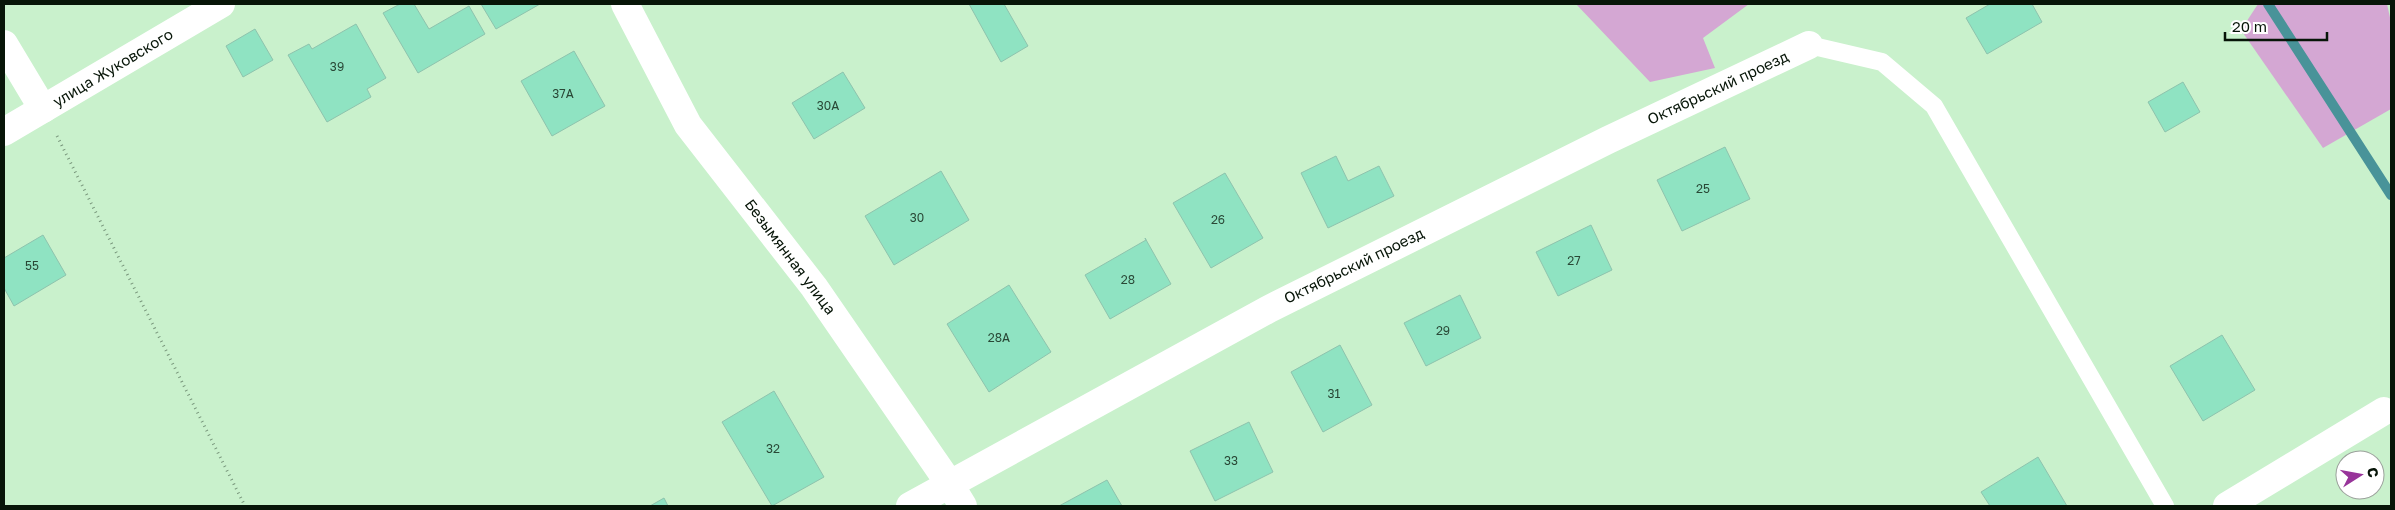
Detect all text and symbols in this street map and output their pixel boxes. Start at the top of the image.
scale bar [2225,10,2328,42]
text: 20 m [2232,17,2267,35]
street label: улица Жуковского [49,24,176,110]
street label: Октябрьский проезд [1644,47,1791,128]
house number: 39 [330,59,344,74]
house number: 37А [552,86,574,101]
house number: 30А [817,98,839,113]
house number: 25 [1696,181,1710,196]
street label: Безымянная улица [742,195,840,318]
house number: 30 [910,210,924,225]
house number: 26 [1211,212,1225,227]
street label: Октябрьский проезд [1281,223,1426,307]
house number: 27 [1567,253,1581,268]
house number: 55 [25,258,39,273]
house number: 28 [1121,272,1135,287]
house number: 29 [1436,323,1450,338]
house number: 28А [988,330,1010,345]
house number: 31 [1328,386,1341,401]
house number: 32 [766,441,780,456]
north arrow [2335,450,2385,500]
house number: 33 [1224,453,1238,468]
text: С [2364,466,2383,479]

